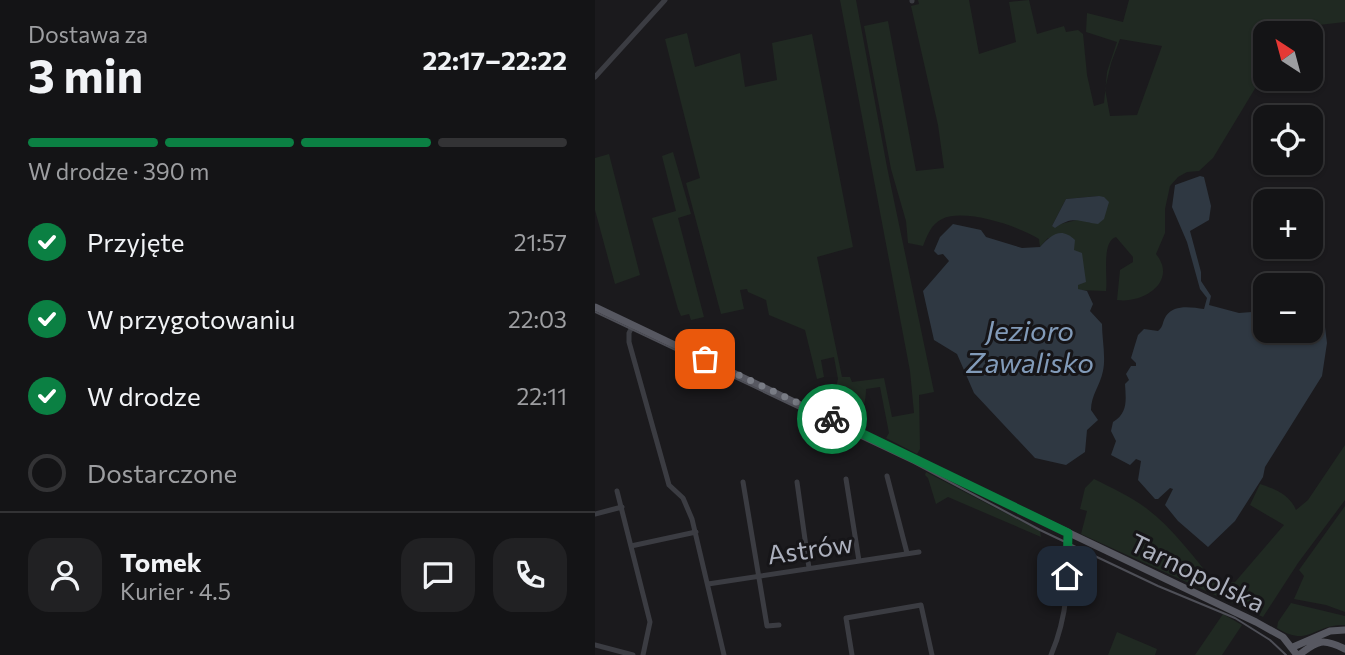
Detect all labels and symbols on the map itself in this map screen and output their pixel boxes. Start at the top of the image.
north arrow [1253,21,1323,91]
water label: Jezioro Zawalisko [965,313,1094,379]
pin [675,329,735,389]
courier [797,384,867,454]
street label: Tarnopolska [1126,526,1270,618]
street label: Astrów [765,527,855,569]
pin [1037,546,1097,606]

